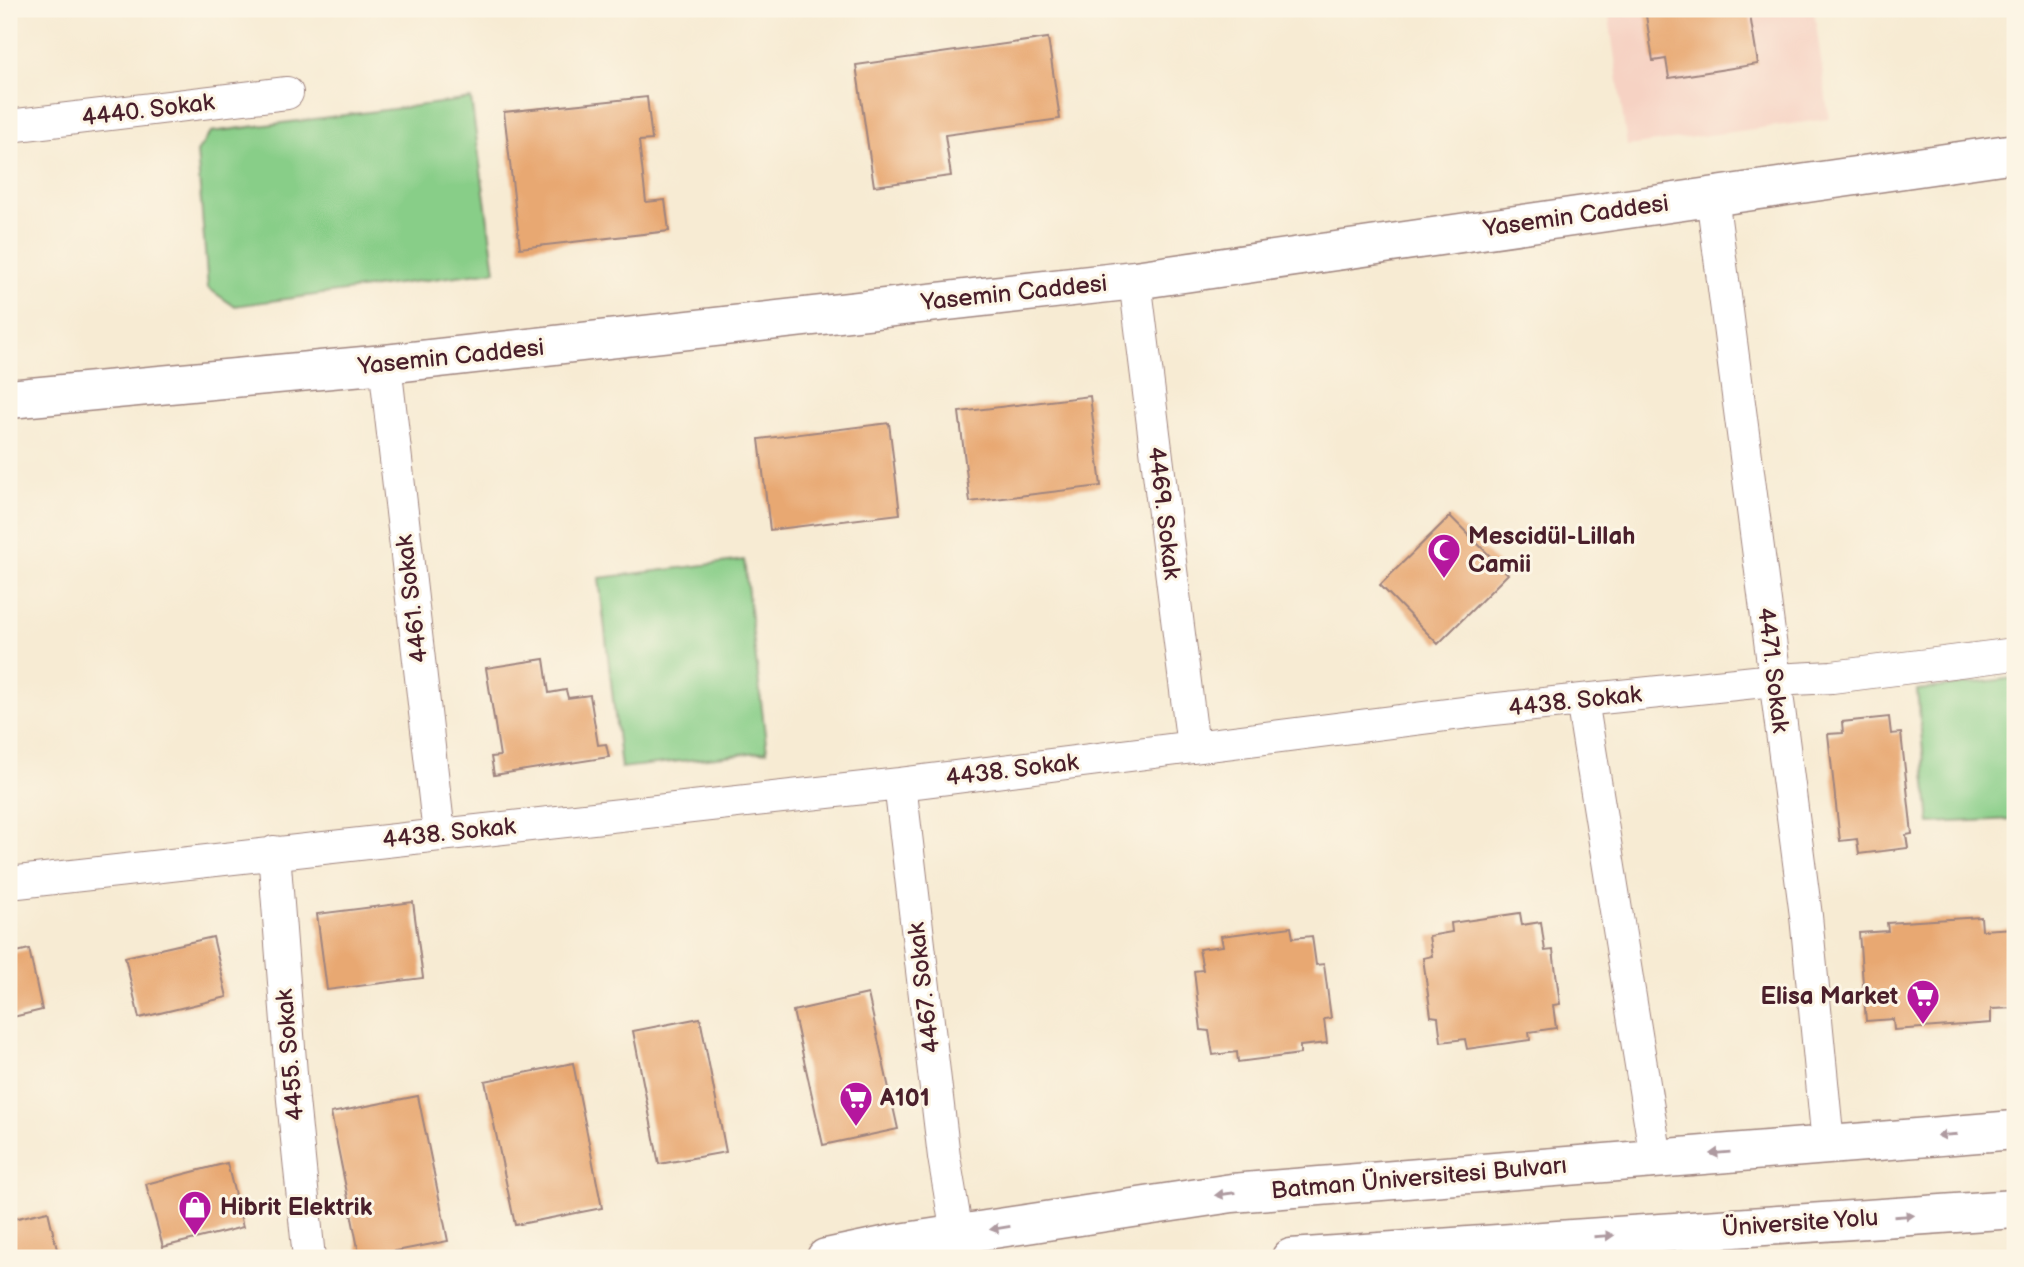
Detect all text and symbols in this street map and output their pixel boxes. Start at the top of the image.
street label: 4440. Sokak [80,87,216,133]
street label: Yasemin Caddesi [1480,189,1671,244]
street label: Yasemin Caddesi [918,269,1109,317]
street label: Yasemin Caddesi [355,333,546,381]
street label: 4469. Sokak [1141,445,1187,581]
place label: Mescidül-Lillah Camii [1468,522,1635,579]
mosque icon: Mescidül-Lillah Camii [1425,531,1463,580]
street label: 4461. Sokak [390,533,434,665]
street label: 4471. Sokak [1751,606,1795,734]
street label: 4438. Sokak [1507,680,1643,722]
street label: 4438. Sokak [944,747,1080,793]
street label: 4438. Sokak [381,812,517,854]
street label: 4467. Sokak [902,921,946,1055]
supermarket icon: Elisa Market [1904,977,1942,1026]
place label: Elisa Market [1760,982,1898,1011]
street label: 4455. Sokak [270,988,310,1122]
supermarket icon: A101 [837,1079,875,1128]
place label: A101 [879,1084,930,1113]
one-way arrow [1936,1129,1958,1140]
one-way arrow [1709,1148,1731,1159]
street label: Batman Üniversitesi Bulvarı [1270,1151,1568,1205]
shop icon: Hibrit Elektrik [176,1188,214,1237]
one-way arrow [1214,1188,1236,1199]
place label: Hibrit Elektrik [220,1193,373,1222]
street label: Üniversite Yolu [1721,1203,1879,1243]
one-way arrow [1893,1211,1915,1222]
one-way arrow [989,1223,1011,1234]
one-way arrow [1593,1230,1615,1241]

